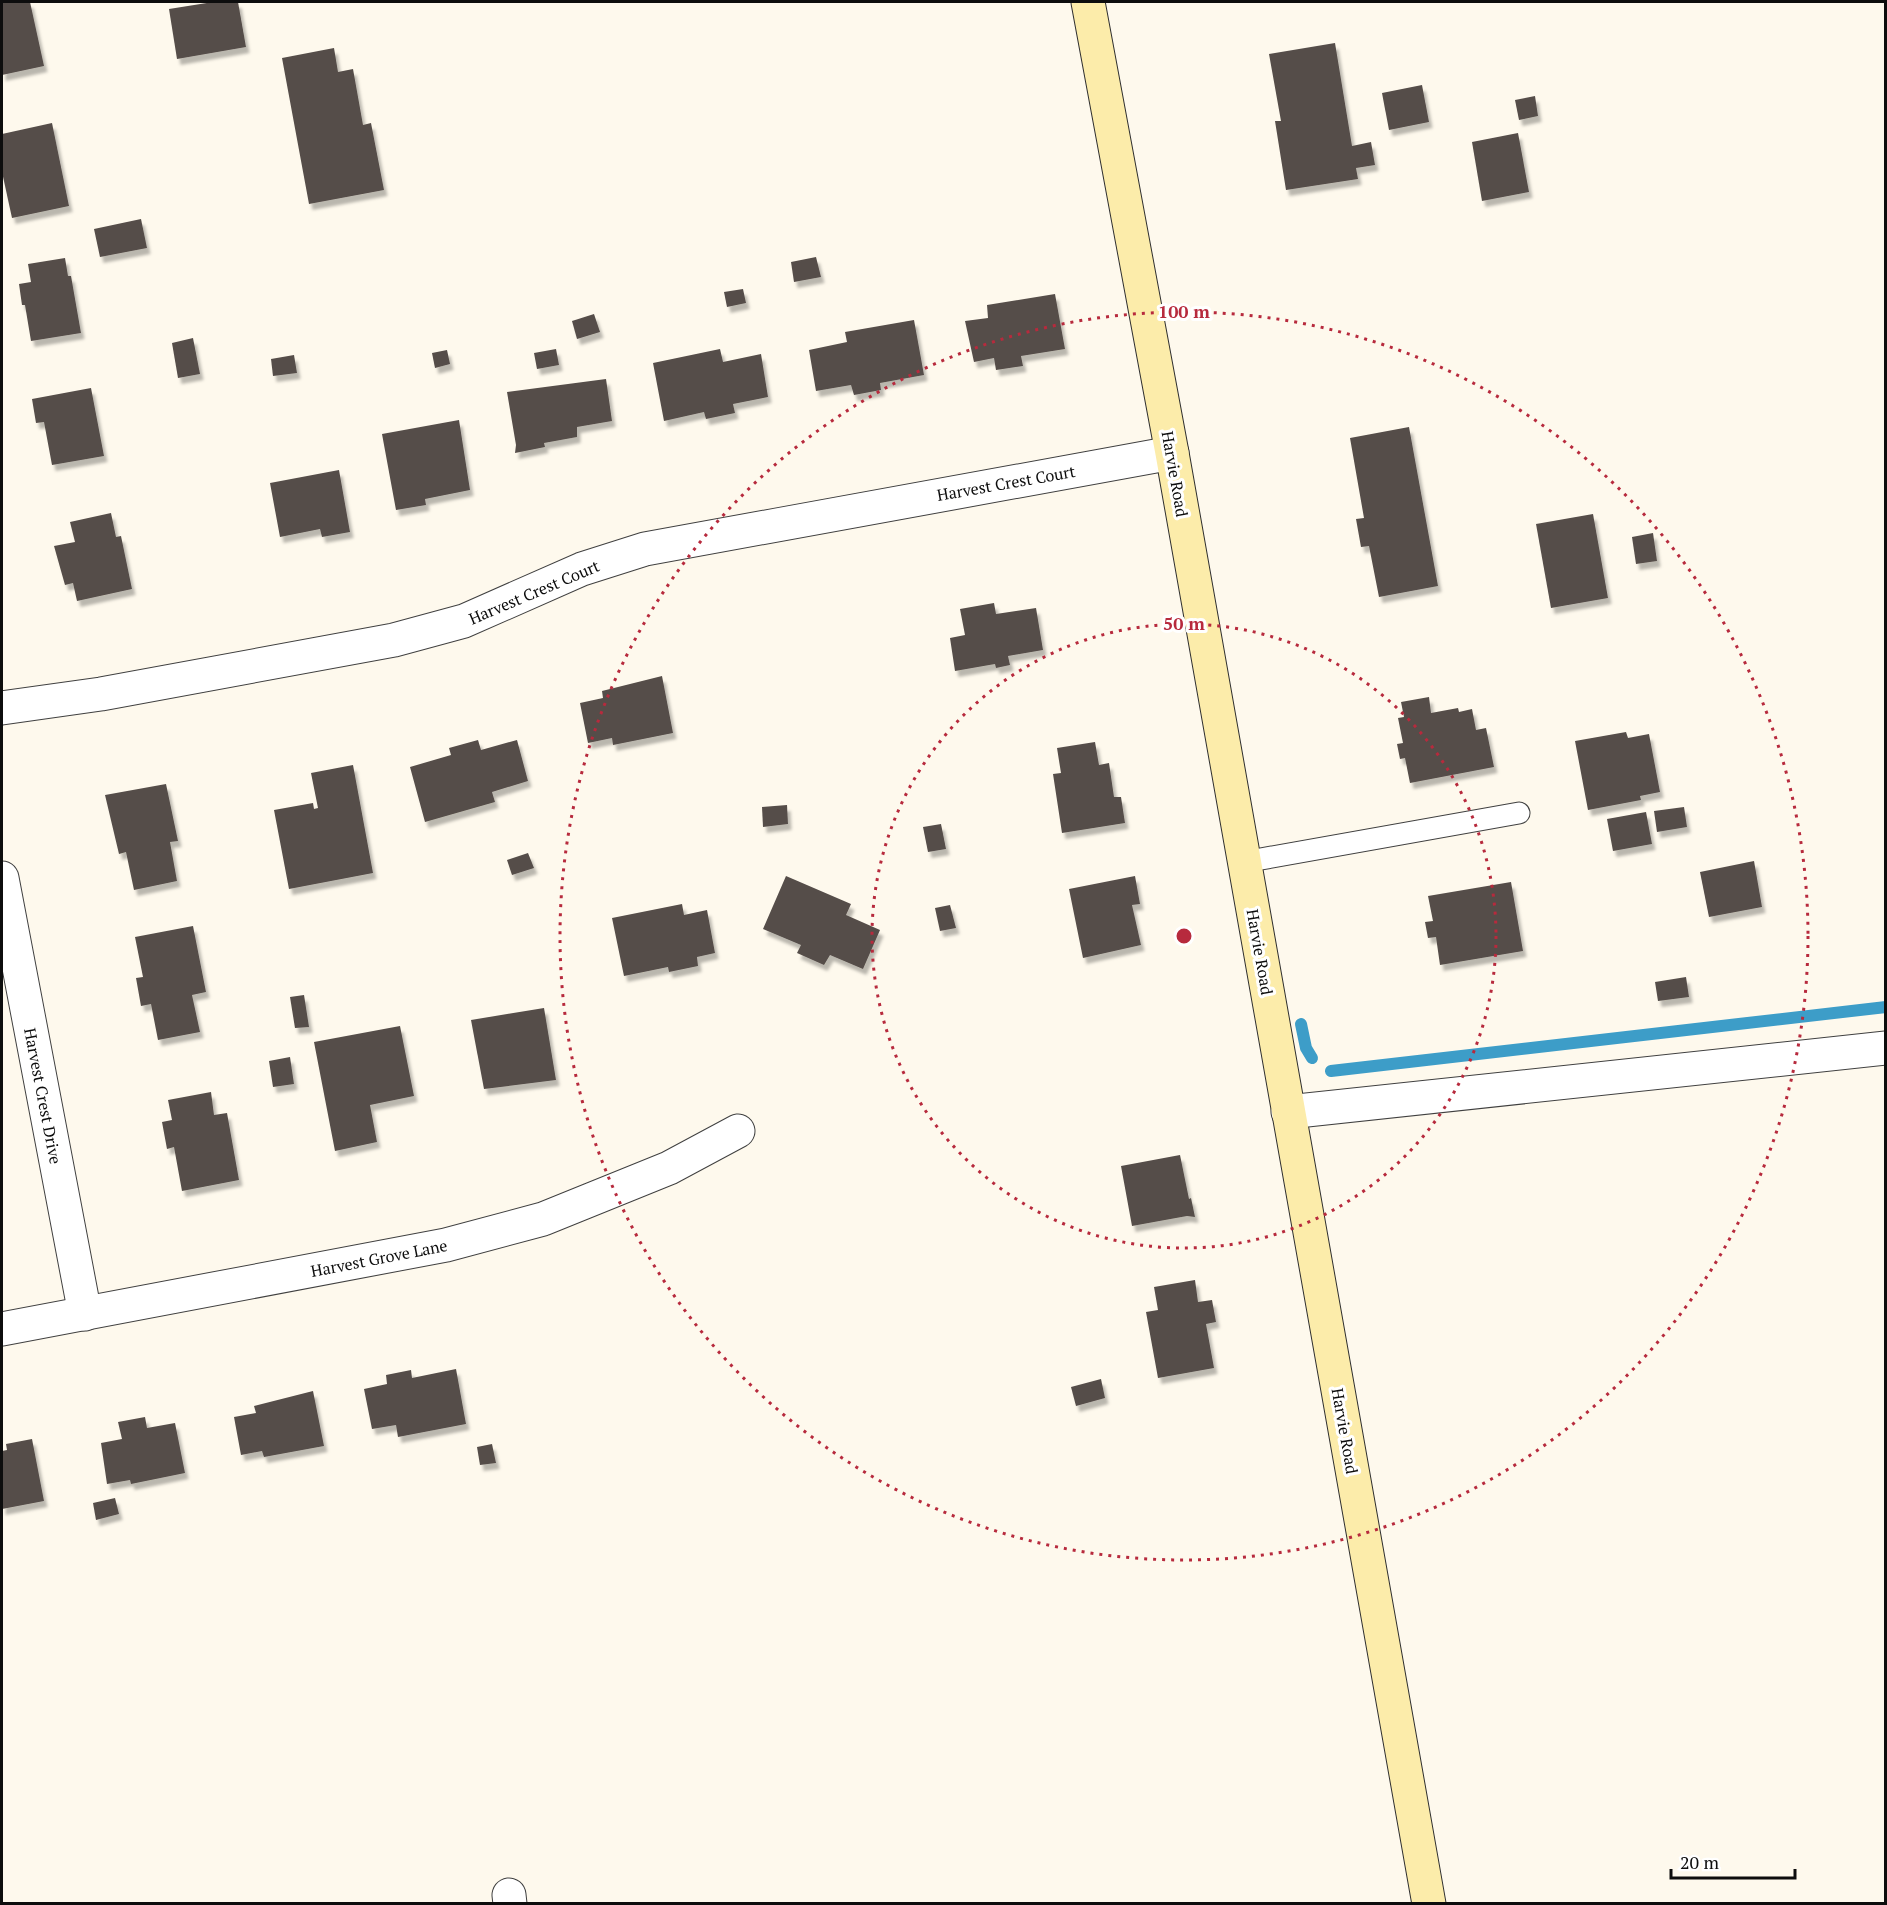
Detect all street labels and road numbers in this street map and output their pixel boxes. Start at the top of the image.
street label: Harvie Road [1157,429,1193,519]
street label: Harvest Crest Court [935,460,1077,506]
street label: Harvest Crest Court [465,554,603,629]
street label: Harvie Road [1242,907,1278,997]
street label: Harvest Crest Drive [19,1026,67,1166]
street label: Harvest Grove Lane [309,1234,449,1282]
street label: Harvie Road [1327,1386,1363,1476]

